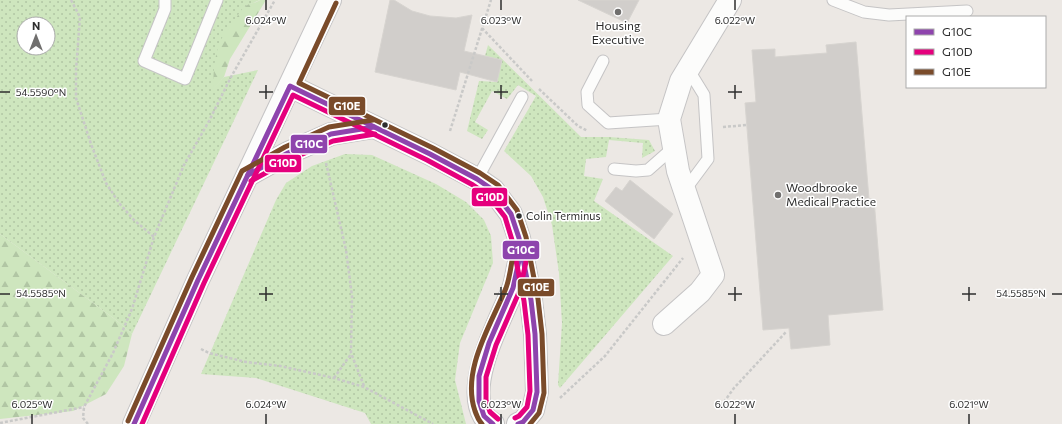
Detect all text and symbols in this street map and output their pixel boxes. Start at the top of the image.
marker: Housing Executive [613,7,623,17]
text: 6.024°W [246,14,286,26]
text: 6.023°W [481,14,521,26]
text: 6.022°W [715,14,755,26]
north arrow [16,16,56,56]
legend [906,16,1046,88]
place label: Housing Executive [592,18,644,46]
text: N [32,19,40,32]
text: G10C [942,24,972,38]
text: G10D [942,44,973,58]
text: G10E [942,64,971,78]
text: 54.5590°N [16,86,66,98]
line badge: G10E [328,96,366,116]
text: G10E [334,99,361,112]
unlabelled marker [380,120,390,130]
line badge: G10C [290,134,328,154]
text: G10C [295,137,323,150]
line badge: G10D [264,154,302,173]
text: G10D [269,156,297,169]
place label: Woodbrooke Medical Practice [786,180,876,208]
line badge: G10D [471,187,508,207]
text: G10D [476,190,504,203]
marker: Woodbrooke Medical Practice [773,190,783,200]
place label: Colin Terminus [526,209,600,222]
marker: Colin Terminus [514,211,524,221]
line badge: G10C [502,240,540,260]
text: G10C [507,243,535,256]
line badge: G10E [517,278,555,297]
text: G10E [523,280,550,293]
text: 54.5585°N [16,287,66,299]
text: 54.5585°N [996,287,1046,299]
text: 6.025°W [12,398,52,410]
text: 6.024°W [246,398,286,410]
text: 6.023°W [481,398,521,410]
text: 6.022°W [715,398,755,410]
text: 6.021°W [949,398,989,410]

